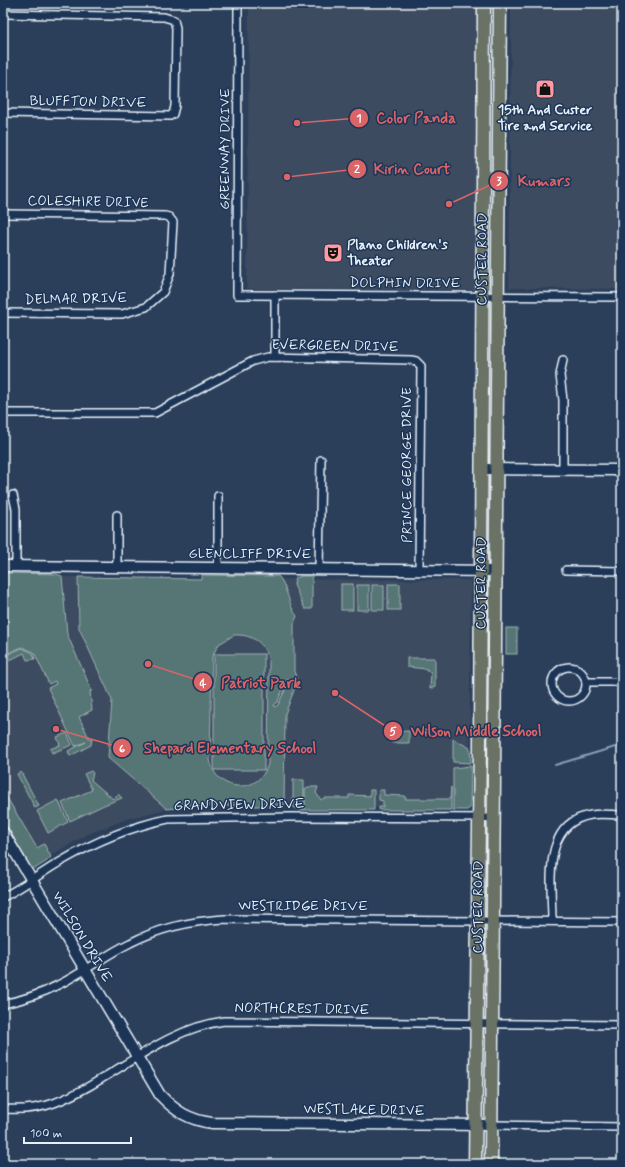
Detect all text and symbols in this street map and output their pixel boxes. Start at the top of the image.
shop icon: 15th And Custer Tire and Service [534,78,556,100]
street label: GREENWAY DRIVE [216,88,234,210]
street label: BLUFFTON DRIVE [30,92,147,112]
place label: 15th And Custer Tire and Service [498,101,593,135]
callout: Color Panda [349,104,462,131]
text: Color Panda [376,109,456,129]
text: 1 [356,111,362,127]
callout: Kirin Court [347,155,458,182]
text: Kirin Court [374,160,450,180]
text: 2 [354,162,360,178]
callout: Kumars [489,167,578,194]
text: Kumars [518,172,571,192]
text: 3 [496,174,502,190]
street label: COLESHIRE DRIVE [27,192,149,212]
street label: CUSTER ROAD [473,212,491,306]
place label: Plano Children's Theater [347,236,449,270]
theatre icon: Plano Children's Theater [322,242,344,264]
street label: DOLPHIN DRIVE [350,274,460,292]
street label: DELMAR DRIVE [25,289,127,309]
street label: EVERGREEN DRIVE [271,336,399,356]
street label: PRINCE GEORGE DRIVE [398,387,416,543]
street label: CUSTER ROAD [472,536,490,630]
street label: GLENCLIFF DRIVE [188,545,312,563]
callout: Patriot Park [193,669,308,696]
text: Patriot Park [221,674,302,694]
text: 4 [200,676,207,692]
callout: Wilson Middle School [383,717,549,744]
text: Wilson Middle School [410,722,542,742]
text: 5 [389,724,397,740]
callout: Shepard Elementary School [112,735,327,762]
text: Shepard Elementary School [144,739,317,759]
text: 6 [119,741,125,757]
street label: GRANDVIEW DRIVE [174,795,305,815]
street label: CUSTER ROAD [469,860,487,954]
street label: WILSON DRIVE [48,888,116,986]
street label: WESTRIDGE DRIVE [238,897,368,915]
street label: NORTHCREST DRIVE [234,999,370,1019]
street label: WESTLAKE DRIVE [303,1100,425,1120]
scale bar [24,1119,131,1145]
text: 100 m [30,1126,62,1142]

